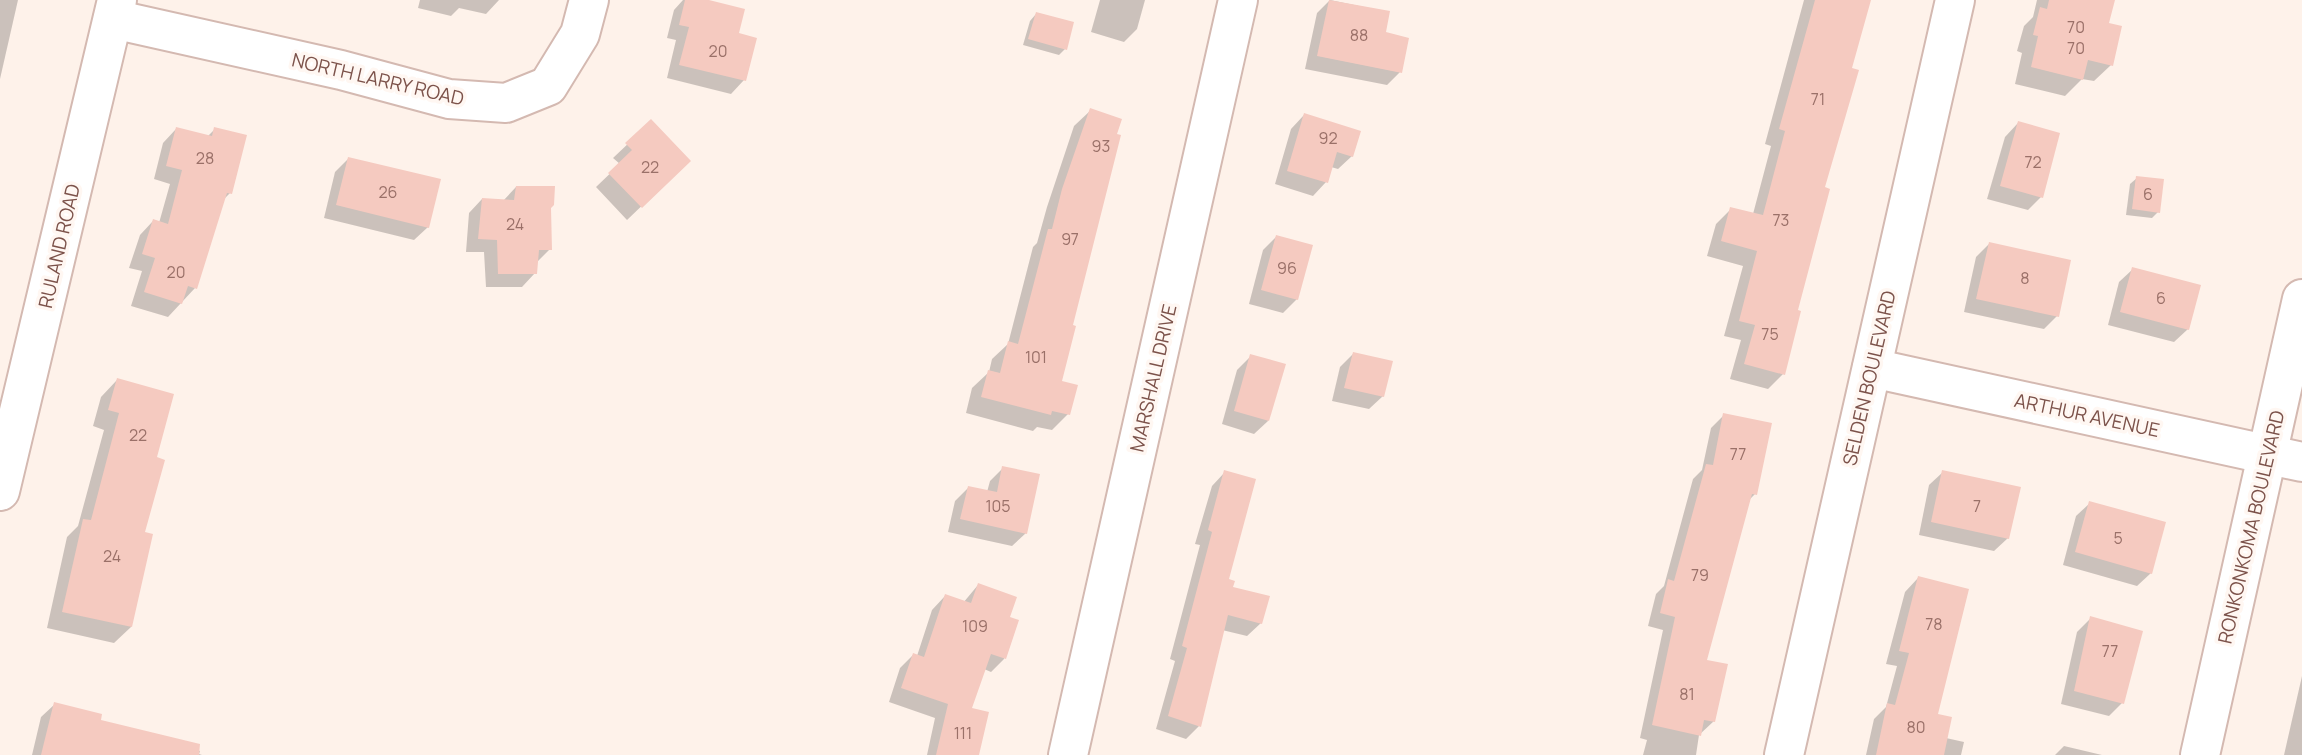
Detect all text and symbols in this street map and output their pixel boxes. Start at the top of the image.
house number: 70 [2067,16,2085,38]
house number: 88 [1350,24,1368,46]
house number: 70 [2067,37,2085,59]
house number: 20 [709,40,727,62]
street label: NORTH LARRY ROAD [289,47,467,111]
house number: 71 [1811,88,1825,110]
house number: 92 [1318,127,1338,149]
house number: 93 [1092,135,1110,157]
house number: 28 [196,147,214,169]
house number: 72 [2024,151,2042,173]
house number: 22 [641,156,659,178]
street label: RULAND ROAD [32,181,86,311]
house number: 26 [378,181,398,203]
house number: 6 [2143,183,2153,205]
house number: 73 [1773,209,1789,231]
house number: 24 [506,213,524,235]
house number: 97 [1061,228,1079,250]
house number: 96 [1277,257,1297,279]
house number: 20 [167,261,185,283]
house number: 8 [2020,267,2030,289]
house number: 6 [2156,287,2166,309]
street label: SELDEN BOULEVARD [1836,288,1902,468]
street label: MARSHALL DRIVE [1123,302,1183,454]
house number: 75 [1761,323,1779,345]
house number: 101 [1025,346,1047,368]
street label: ARTHUR AVENUE [2012,387,2162,443]
street label: RONKONKOMA BOULEVARD [2212,408,2290,646]
house number: 22 [129,424,147,446]
house number: 77 [1730,443,1746,465]
house number: 105 [985,495,1011,517]
house number: 7 [1973,495,1981,517]
house number: 5 [2113,527,2123,549]
house number: 24 [103,545,121,567]
house number: 79 [1691,564,1709,586]
house number: 78 [1925,613,1943,635]
house number: 109 [962,615,988,637]
house number: 77 [2102,640,2118,662]
house number: 81 [1679,683,1695,705]
house number: 80 [1906,716,1926,738]
house number: 111 [954,722,972,744]

